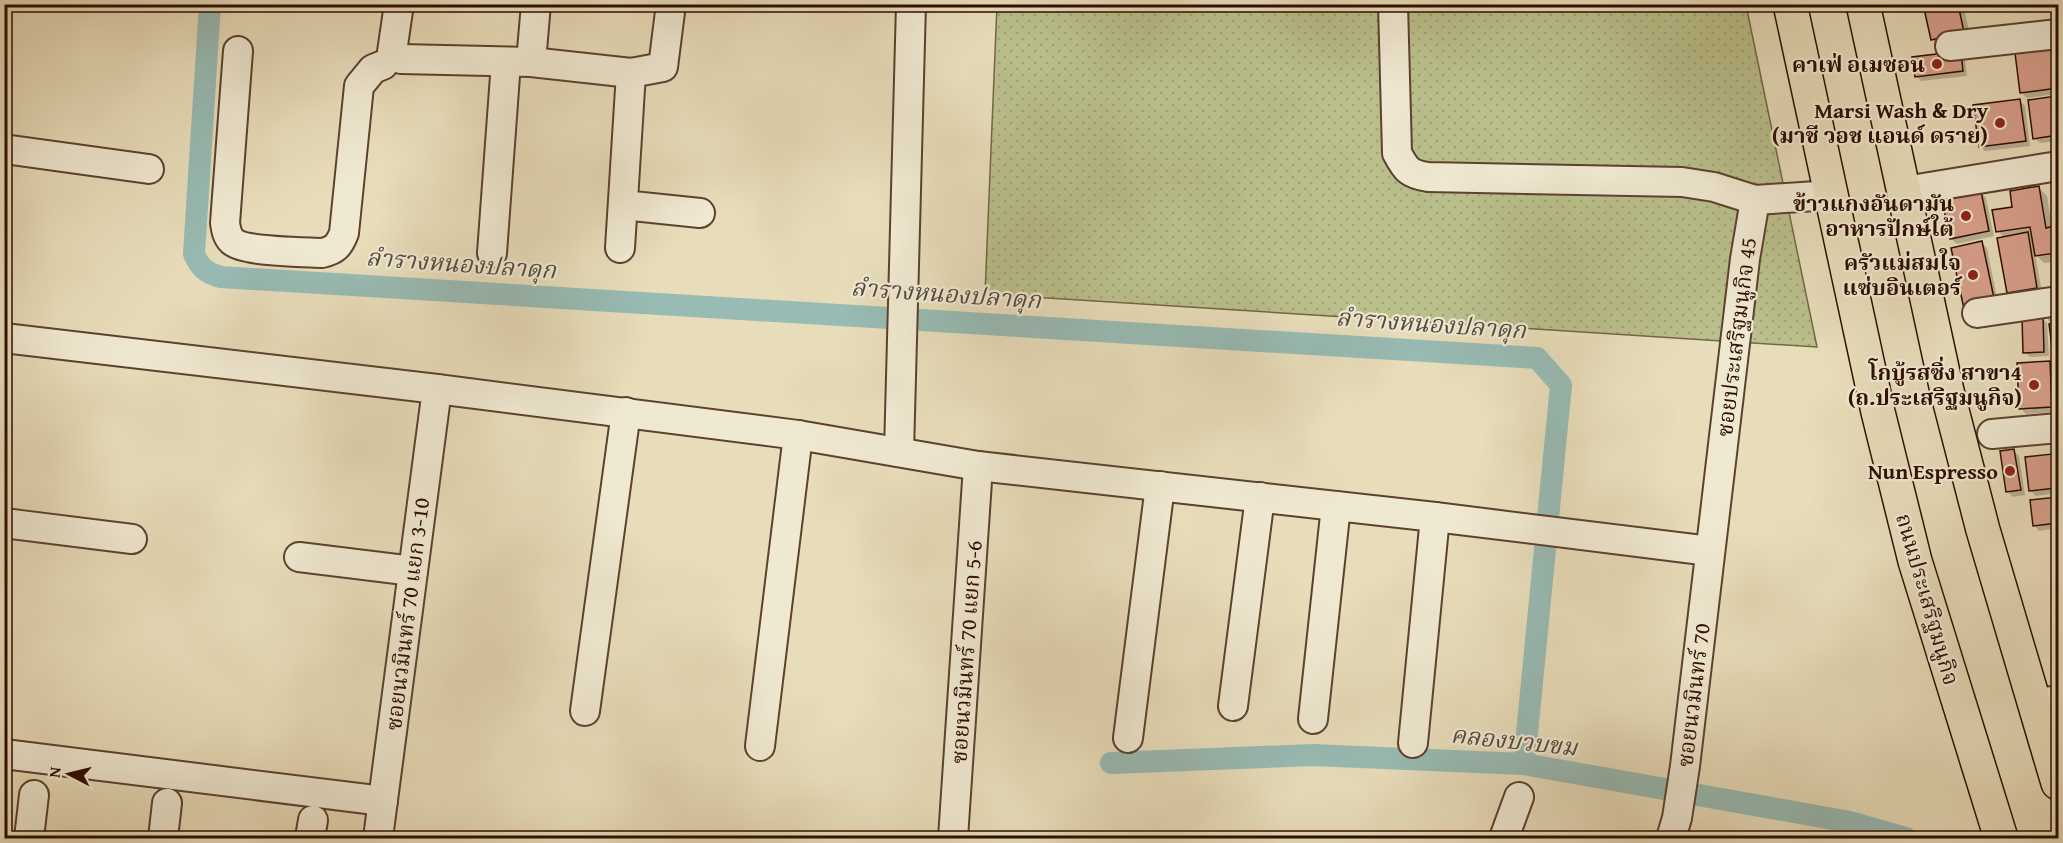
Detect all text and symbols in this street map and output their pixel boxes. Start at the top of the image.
place label: คาเฟ่ อเมซอน [1792,48,1925,80]
marker: คาเฟ่ อเมซอน [1930,57,1944,71]
place label: Marsi Wash & Dry (มาชี วอช แอนด์ ดราย) [1772,94,1989,151]
marker: Marsi Wash & Dry (มาชี วอช แอนด์ ดราย) [1993,116,2007,130]
place label: ข้าวแกงอันดามัน อาหารปักษ์ใต้ [1793,187,1954,244]
marker: ข้าวแกงอันดามัน อาหารปักษ์ใต้ [1959,209,1973,223]
street label: ซอยประเสริฐมนูกิจ 45 [1708,236,1764,438]
water label: ลำรางหนองปลาดุก [365,239,558,288]
place label: ครัวแม่สมใจ แซ่บอินเตอร์ [1843,246,1963,303]
marker: ครัวแม่สมใจ แซ่บอินเตอร์ [1966,268,1980,282]
water label: ลำรางหนองปลาดุก [850,269,1043,318]
water label: ลำรางหนองปลาดุก [1335,299,1528,348]
place label: โกบู้รสซิ่ง สาขา4 (ถ.ประเสริฐมนูกิจ) [1848,356,2022,413]
marker: โกบู้รสซิ่ง สาขา4 (ถ.ประเสริฐมนูกิจ) [2027,378,2041,392]
place label: Nun Espresso [1868,455,1998,487]
marker: Nun Espresso [2003,464,2017,478]
street label: ซอยนวมินทร์ 70 แยก 3-10 [377,496,437,732]
street label: ถนนประเสริฐมนูกิจ [1888,509,1968,689]
street label: ซอยนวมินทร์ 70 แยก 5-6 [942,539,990,765]
street label: ซอยนวมินทร์ 70 [1668,621,1718,769]
water label: คลองบวบขม [1449,716,1580,765]
north arrow [39,744,99,804]
text: N [42,765,67,779]

